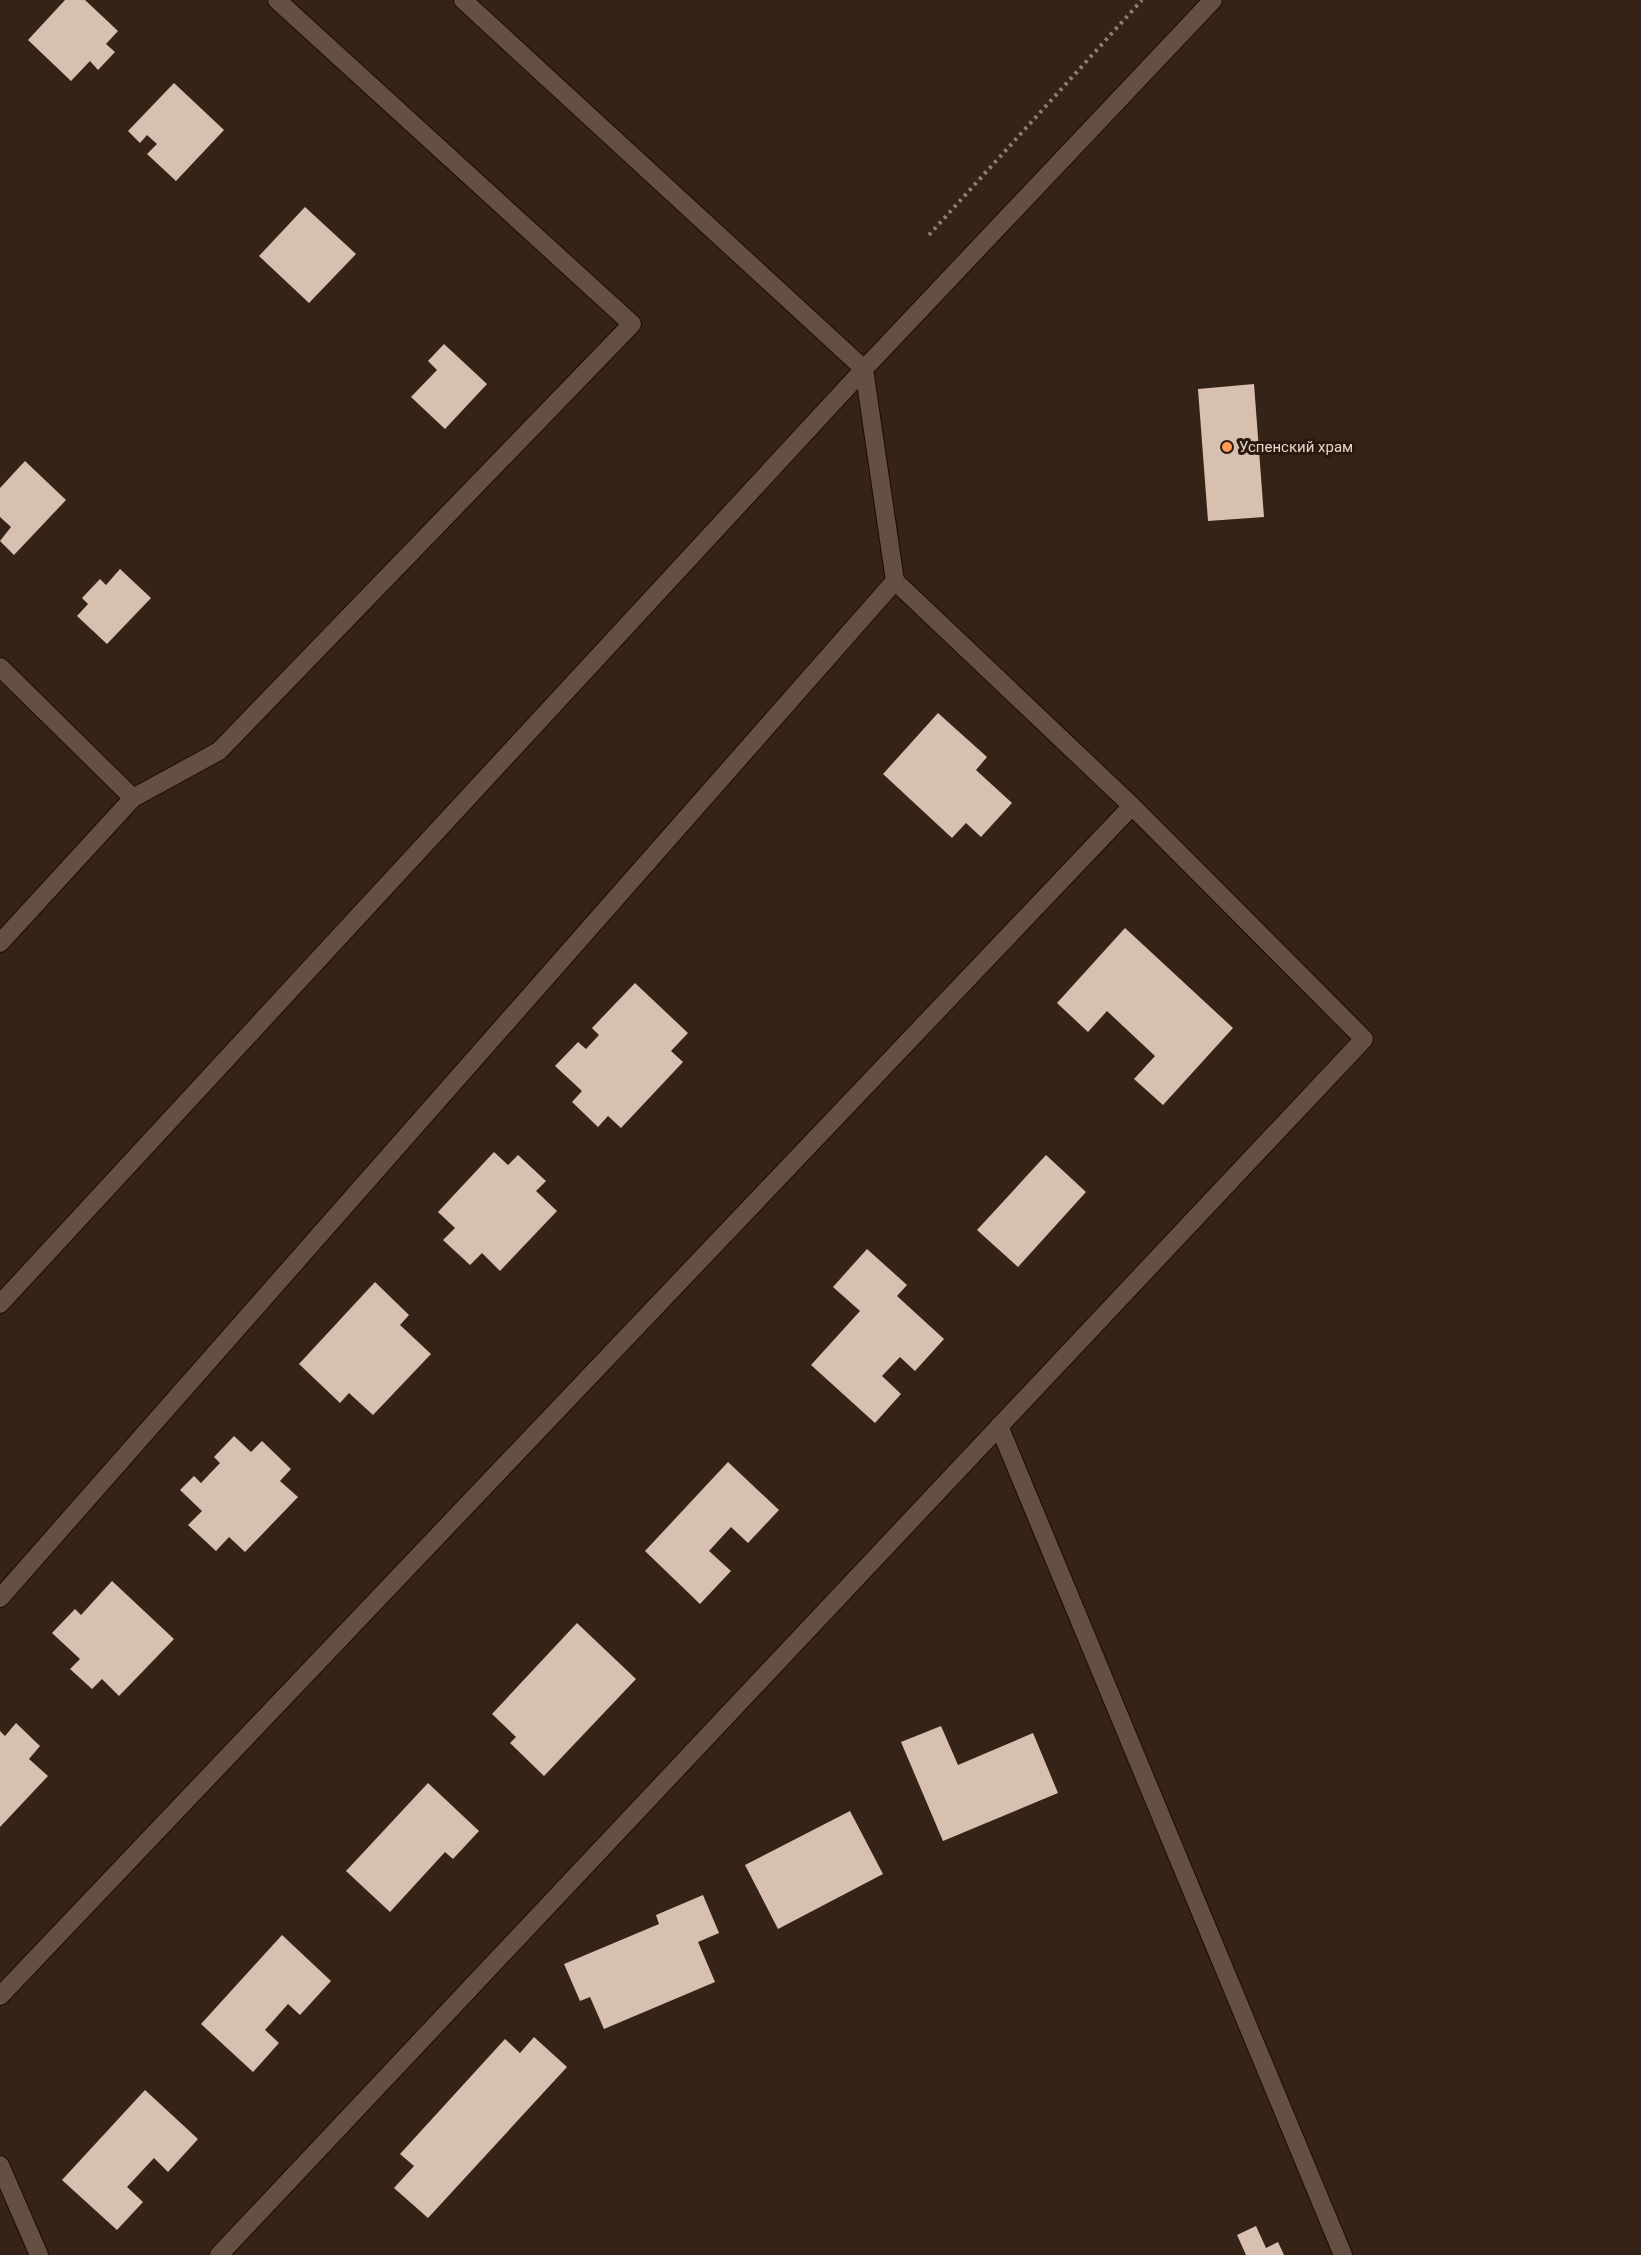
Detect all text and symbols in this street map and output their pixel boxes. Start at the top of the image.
place label: Успенский храм [1239,438,1353,456]
marker: Успенский храм [1220,440,1234,454]

